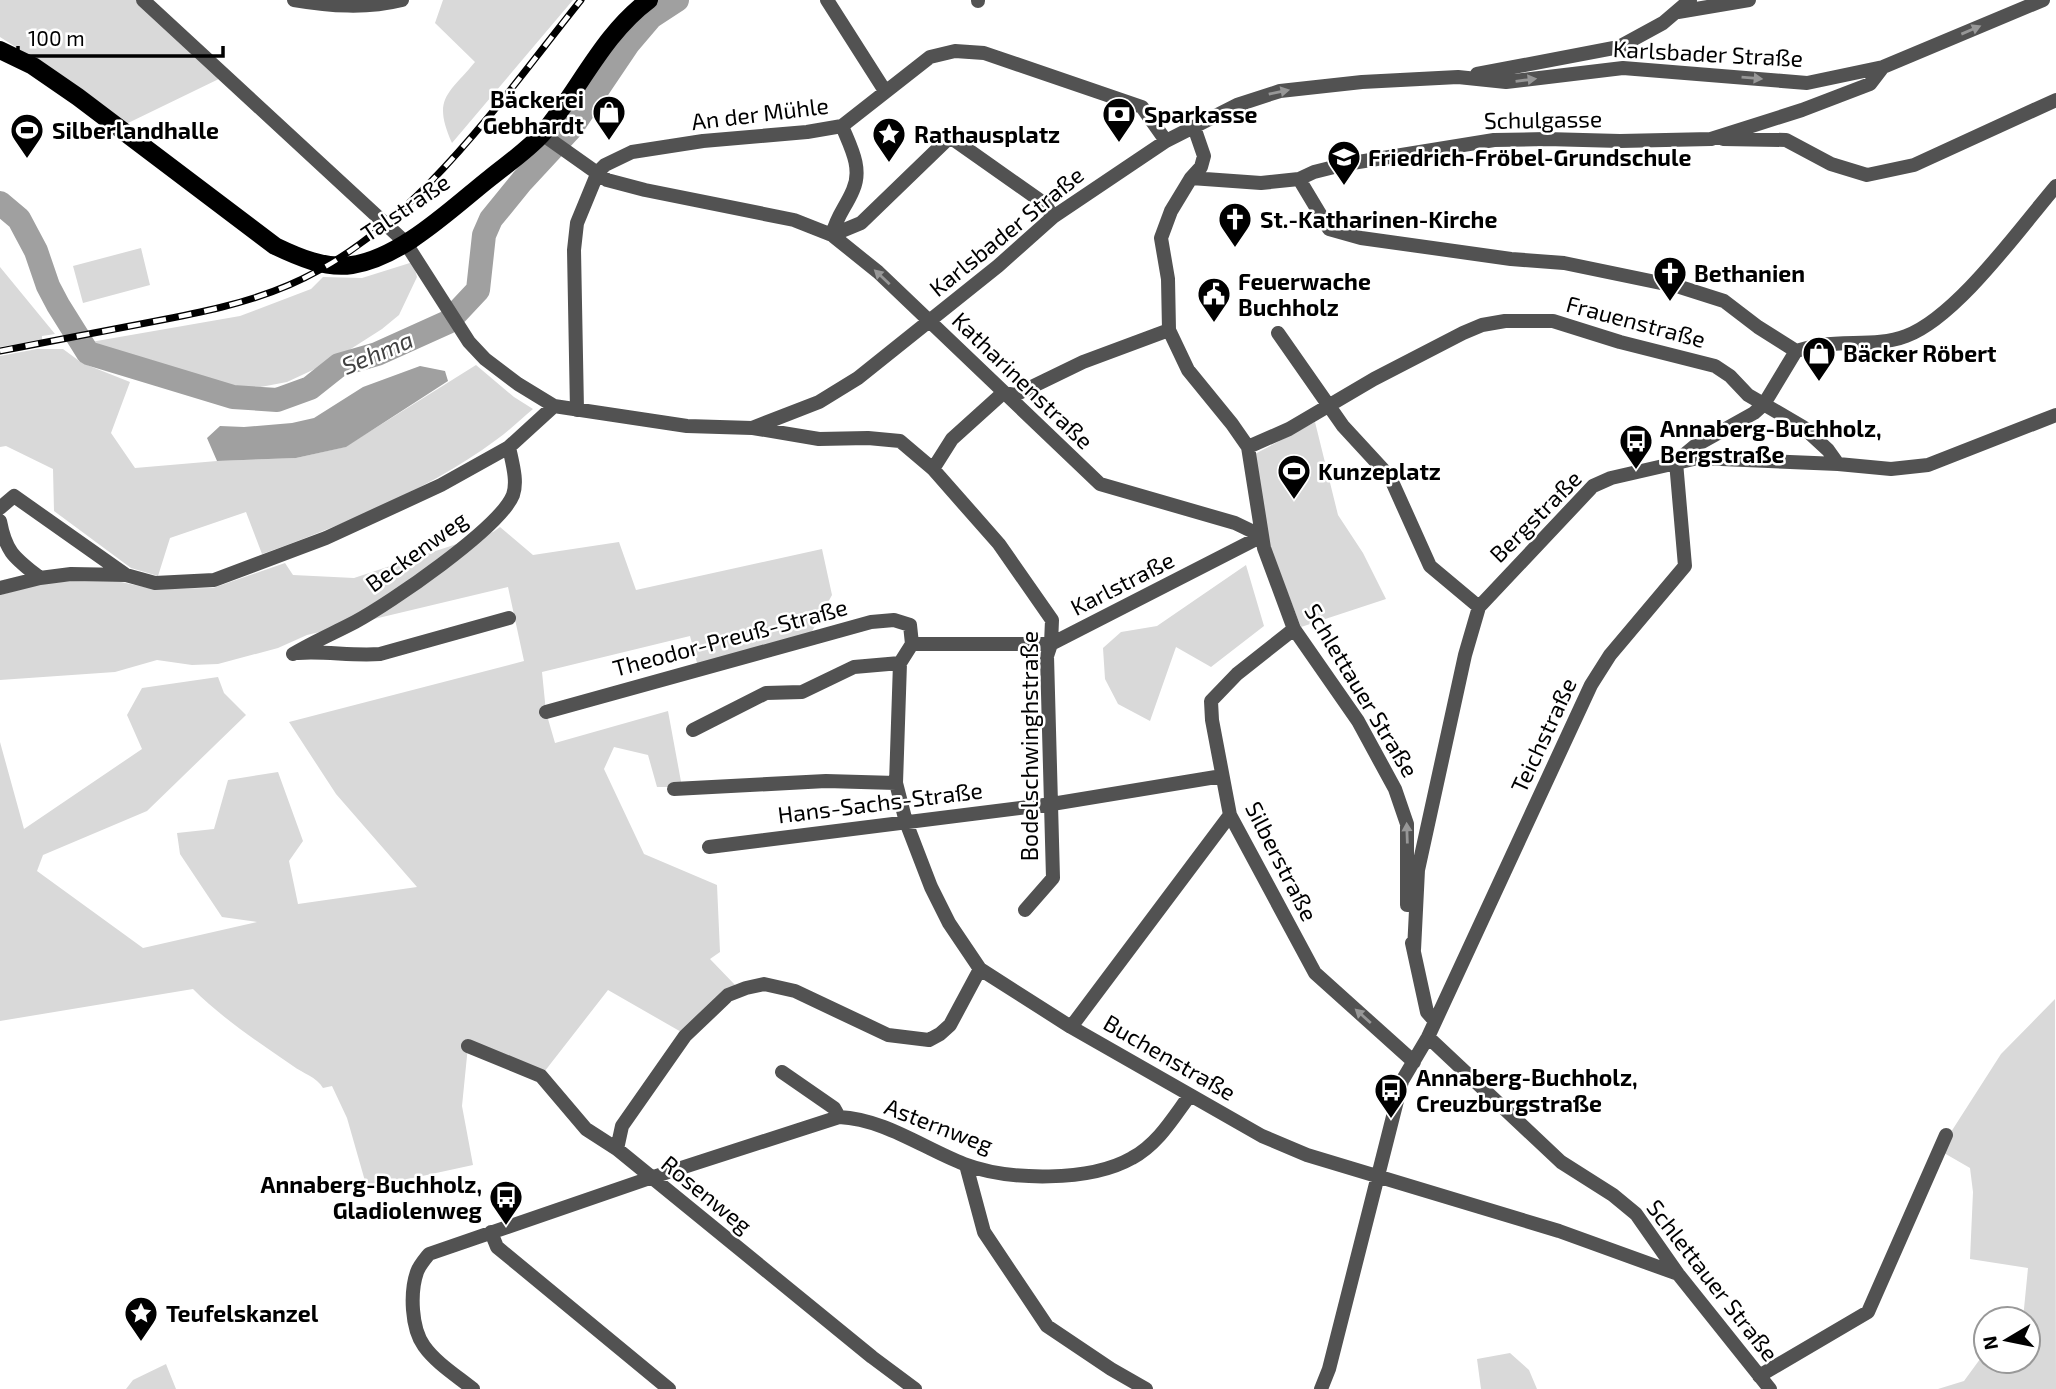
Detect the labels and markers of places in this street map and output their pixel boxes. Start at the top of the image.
place label: Bäckerei Gebhardt [483,85,584,139]
shop icon: Bäckerei Gebhardt [590,93,628,142]
bank icon: Sparkasse [1100,95,1138,144]
place label: Sparkasse [1144,100,1258,128]
sports icon: Silberlandhalle [8,111,46,160]
place icon: Rathausplatz [870,115,908,164]
place label: Silberlandhalle [52,116,219,144]
place label: Rathausplatz [914,120,1060,148]
school or university icon: Friedrich-Fröbel-Grundschule [1325,138,1363,187]
place label: Friedrich-Fröbel-Grundschule [1368,143,1691,171]
church icon: St.-Katharinen-Kirche [1216,200,1254,249]
place label: St.-Katharinen-Kirche [1260,205,1497,233]
church icon: Bethanien [1651,254,1689,303]
place label: Bethanien [1694,259,1805,287]
place label: Feuerwache Buchholz [1238,267,1371,321]
public building icon: Feuerwache Buchholz [1195,275,1233,324]
shop icon: Bäcker Röbert [1800,334,1838,383]
place label: Bäcker Röbert [1843,339,1997,367]
place label: Annaberg-Buchholz, Bergstraße [1660,414,1882,468]
bus stop icon: Annaberg-Buchholz, Bergstraße [1617,422,1655,471]
sports icon: Kunzeplatz [1275,452,1313,501]
place label: Kunzeplatz [1318,457,1441,485]
place label: Annaberg-Buchholz, Creuzburgstraße [1416,1063,1638,1117]
bus stop icon: Annaberg-Buchholz, Creuzburgstraße [1372,1071,1410,1120]
place label: Annaberg-Buchholz, Gladiolenweg [260,1170,483,1224]
bus stop icon: Annaberg-Buchholz, Gladiolenweg [487,1178,525,1227]
place icon: Teufelskanzel [122,1294,160,1343]
place label: Teufelskanzel [166,1299,319,1327]

